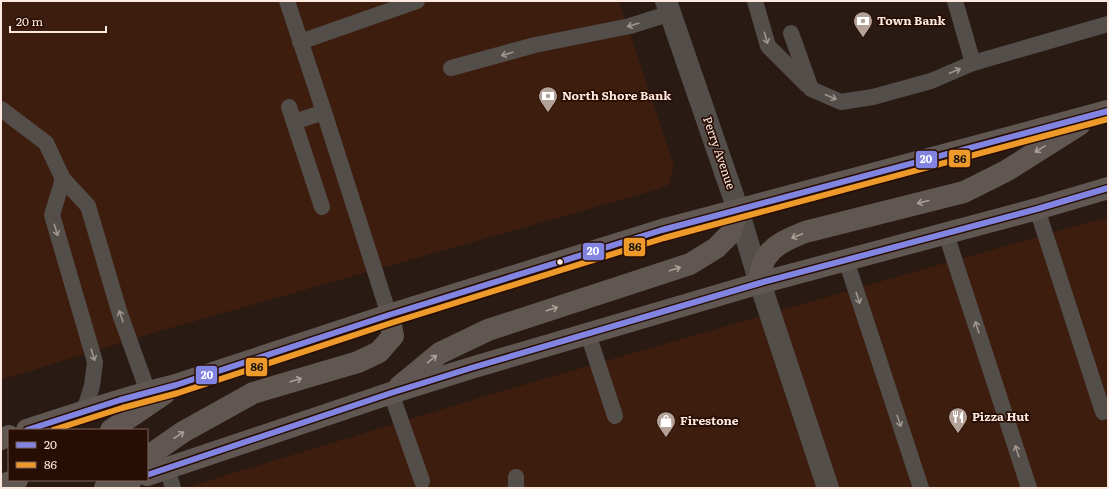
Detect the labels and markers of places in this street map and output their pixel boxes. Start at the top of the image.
bank icon: Town Bank [852,10,874,38]
place label: Town Bank [877,11,947,29]
bank icon: North Shore Bank [537,85,559,113]
place label: North Shore Bank [562,86,672,104]
unlabelled marker [555,257,565,267]
restaurant icon: Pizza Hut [947,406,969,434]
place label: Pizza Hut [972,407,1030,425]
shop icon: Firestone [655,410,677,438]
place label: Firestone [680,411,739,429]

